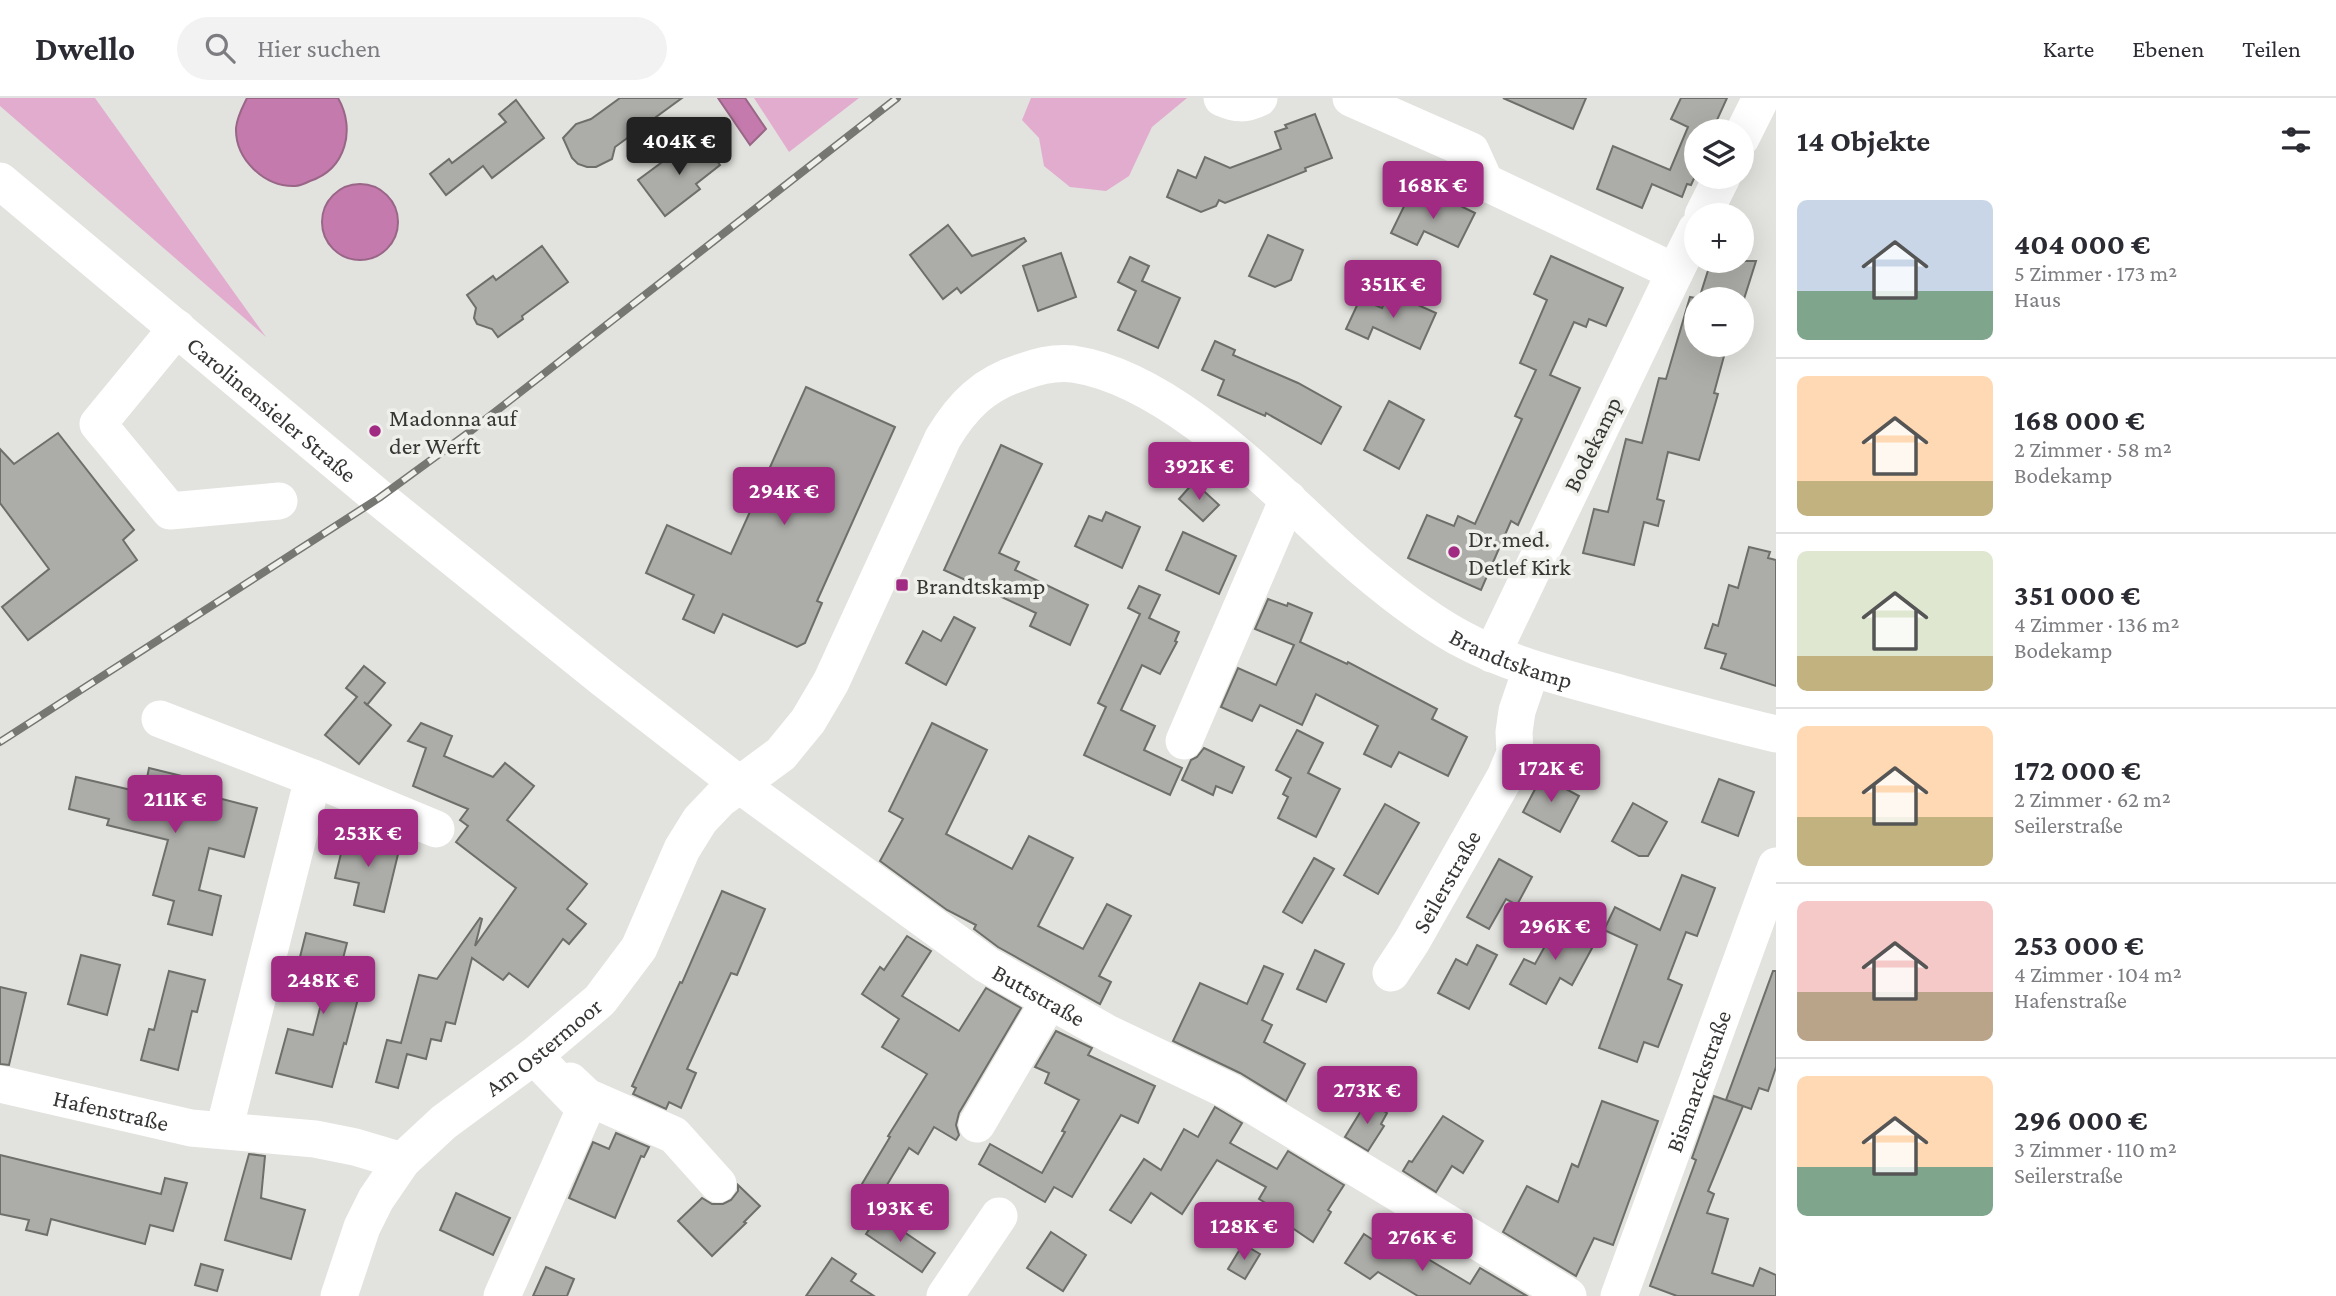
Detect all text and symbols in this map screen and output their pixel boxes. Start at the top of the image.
search box [177,17,667,80]
icon: search [201,29,239,67]
text: Dwello [35,30,135,67]
text: Hier suchen [257,34,381,63]
text: Karte [2043,35,2094,62]
text: Ebenen [2132,35,2204,62]
text: Teilen [2242,35,2301,62]
pin: 404K € [622,118,736,177]
map controls [1684,119,1754,357]
button: layers [1684,119,1754,189]
icon: filters [2277,121,2315,159]
text: 14 Objekte [1797,124,1930,157]
text: 404K € [643,127,715,153]
pin: 168K € [1376,162,1490,221]
text: 168K € [1399,171,1467,197]
button: + [1684,203,1754,273]
text: 404 000 € [2014,227,2150,260]
icon: home [1853,228,1937,312]
pin: 351K € [1336,260,1450,320]
text: 5 Zimmer · 173 m² [2014,260,2177,286]
text: 351K € [1360,270,1426,296]
text: Haus [2014,286,2061,312]
button: − [1684,287,1754,357]
street label: Carolinensieler Straße [182,330,362,487]
street label: Bodekamp [1557,392,1627,496]
text: 168 000 € [2014,403,2145,436]
place label: Madonna auf der Werft [389,404,519,459]
icon: home [1853,404,1937,488]
marker: Madonna auf der Werft [367,423,383,439]
text: 2 Zimmer · 58 m² [2014,436,2172,462]
pin: 392K € [1142,442,1256,502]
text: 392K € [1164,452,1234,478]
text: Bodekamp [2014,462,2112,488]
pin: 294K € [727,468,841,527]
text: 294K € [749,477,819,503]
place label: Dr. med. Detlef Kirk [1468,525,1571,580]
marker: Dr. med. Detlef Kirk [1446,544,1462,560]
place label: Brandtskamp [916,572,1045,599]
marker: Brandtskamp [894,577,910,593]
text: 351 000 € [2014,578,2140,611]
icon: home [1853,579,1937,663]
text: 4 Zimmer · 136 m² [2014,611,2179,637]
street label: Brandtskamp [1445,622,1576,693]
text: Bodekamp [2014,637,2112,663]
pin: 172K € [1494,744,1608,804]
text: 172 000 € [2014,753,2141,786]
text: 172K € [1518,754,1584,780]
icon: home [1853,754,1937,838]
pin: 211K € [118,776,232,835]
text: 211K € [143,785,207,811]
text: 2 Zimmer · 62 m² [2014,786,2171,812]
pin: 253K € [311,810,425,869]
text: Seilerstraße [2014,812,2123,838]
text: 253K € [334,819,402,845]
street label: Seilerstraße [1406,825,1486,937]
pin: 296K € [1498,902,1612,962]
text: 296K € [1520,912,1590,938]
text: 253 000 € [2014,928,2144,961]
icon: home [1853,929,1937,1013]
pin: 248K € [266,956,380,1016]
street label: Buttstraße [988,958,1090,1031]
text: 4 Zimmer · 104 m² [2014,961,2182,987]
text: 248K € [287,966,359,992]
text: Hafenstraße [2014,987,2127,1013]
street label: Am Ostermoor [479,991,607,1101]
street label: Bismarckstraße [1659,1006,1736,1155]
pin: 273K € [1310,1066,1424,1126]
text: 273K € [1333,1076,1401,1102]
street label: Hafenstraße [51,1083,171,1136]
text: 296 000 € [2014,1103,2148,1136]
icon: home [1853,1104,1937,1188]
text: 3 Zimmer · 110 m² [2014,1136,2177,1162]
text: Seilerstraße [2014,1162,2123,1188]
pin: 193K € [843,1184,957,1244]
text: 193K € [867,1194,933,1220]
pin: 128K € [1187,1202,1301,1262]
text: 128K € [1210,1212,1278,1238]
pin: 276K € [1365,1214,1479,1273]
text: 276K € [1388,1223,1456,1249]

